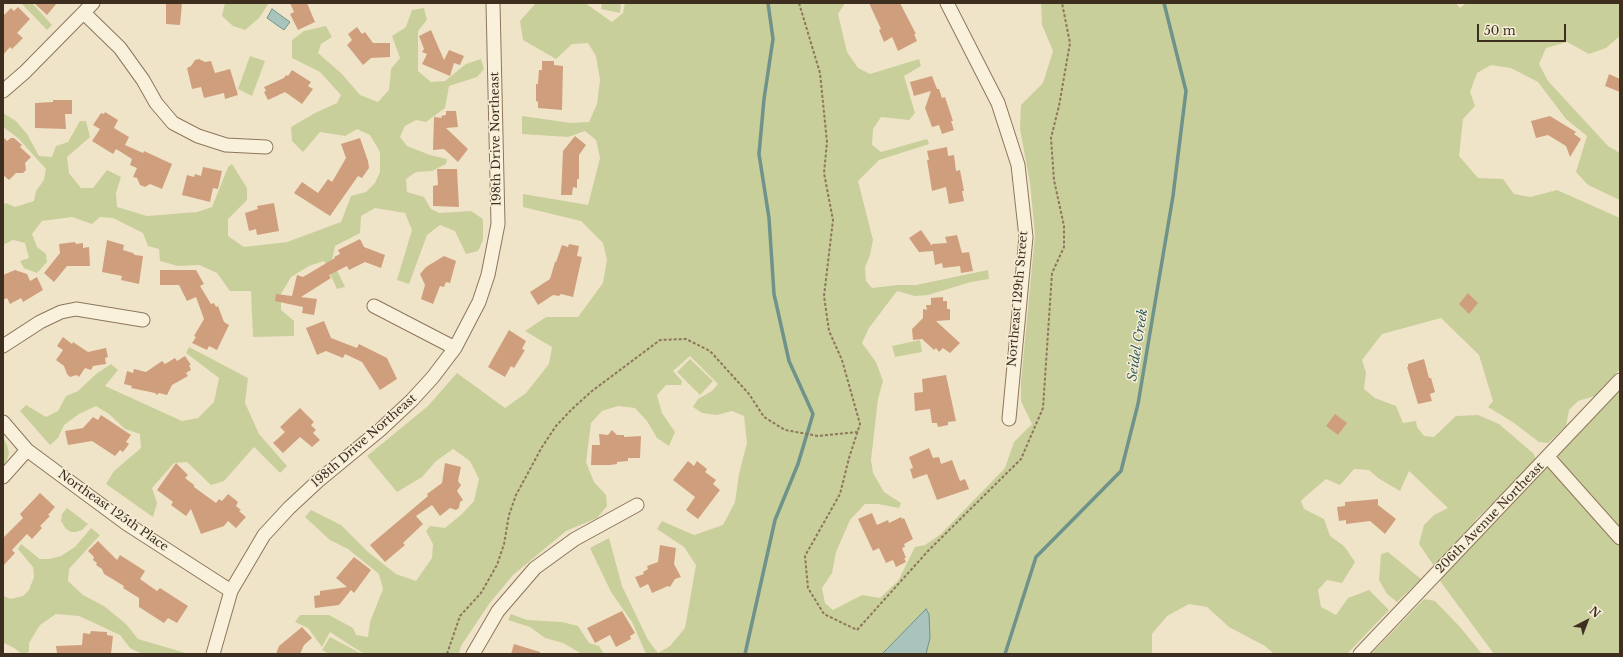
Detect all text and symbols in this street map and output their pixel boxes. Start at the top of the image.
scale bar [1479,16,1568,42]
text: 50 m [1484,23,1516,38]
street label: 198th Drive Northeast [488,72,504,206]
street label: Northeast 129th Street [1005,230,1031,368]
water label: Seidel Creek [1125,308,1151,382]
street label: 198th Drive Northeast [308,391,420,491]
street label: 206th Avenue Northeast [1433,459,1547,577]
street label: Northeast 125th Place [55,467,171,555]
north arrow [1567,601,1607,641]
text: N [1587,603,1604,621]

